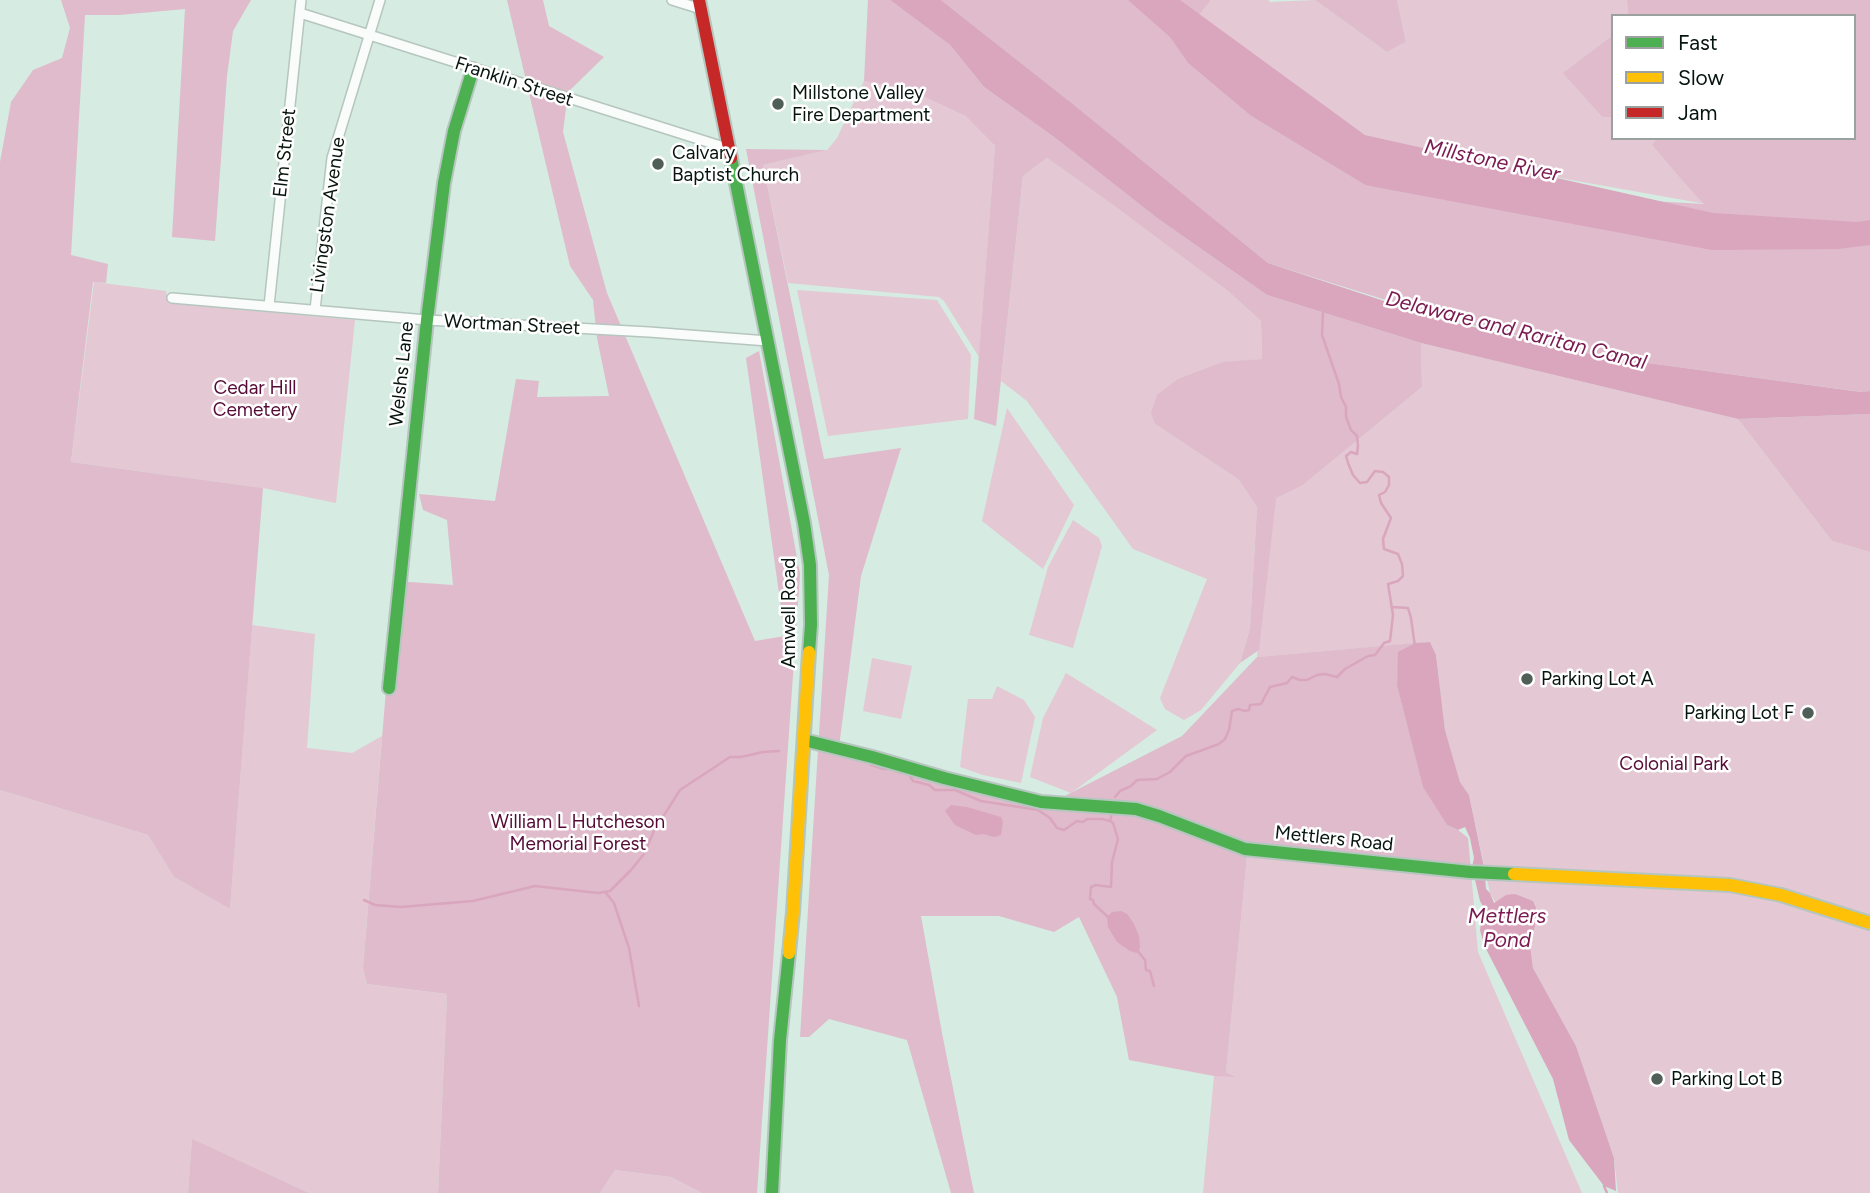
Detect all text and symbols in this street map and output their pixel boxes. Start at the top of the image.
legend [1611,14,1856,140]
text: Fast [1678,30,1718,55]
street label: Franklin Street [452,52,576,112]
text: Slow [1678,65,1724,90]
place label: Millstone Valley Fire Department [792,82,931,126]
marker: Millstone Valley Fire Department [770,96,786,112]
text: Jam [1678,100,1717,125]
street label: Elm Street [269,107,301,199]
water label: Millstone River [1422,134,1562,188]
street label: Livingston Avenue [306,136,350,294]
place label: Calvary Baptist Church [672,142,799,186]
marker: Calvary Baptist Church [650,156,666,172]
water label: Delaware and Raritan Canal [1383,286,1649,376]
street label: Wortman Street [443,310,581,340]
street label: Welshs Lane [385,320,419,428]
park label: Cedar Hill Cemetery [213,377,297,421]
street label: Amwell Road [778,558,800,668]
place label: Parking Lot A [1541,668,1654,690]
marker: Parking Lot A [1519,671,1535,687]
place label: Parking Lot F [1684,702,1794,724]
marker: Parking Lot F [1800,705,1816,721]
park label: Colonial Park [1619,753,1729,775]
park label: William L Hutcheson Memorial Forest [491,811,665,855]
street label: Mettlers Road [1274,821,1394,857]
water label: Mettlers Pond [1468,904,1546,954]
place label: Parking Lot B [1671,1068,1782,1090]
marker: Parking Lot B [1649,1071,1665,1087]

